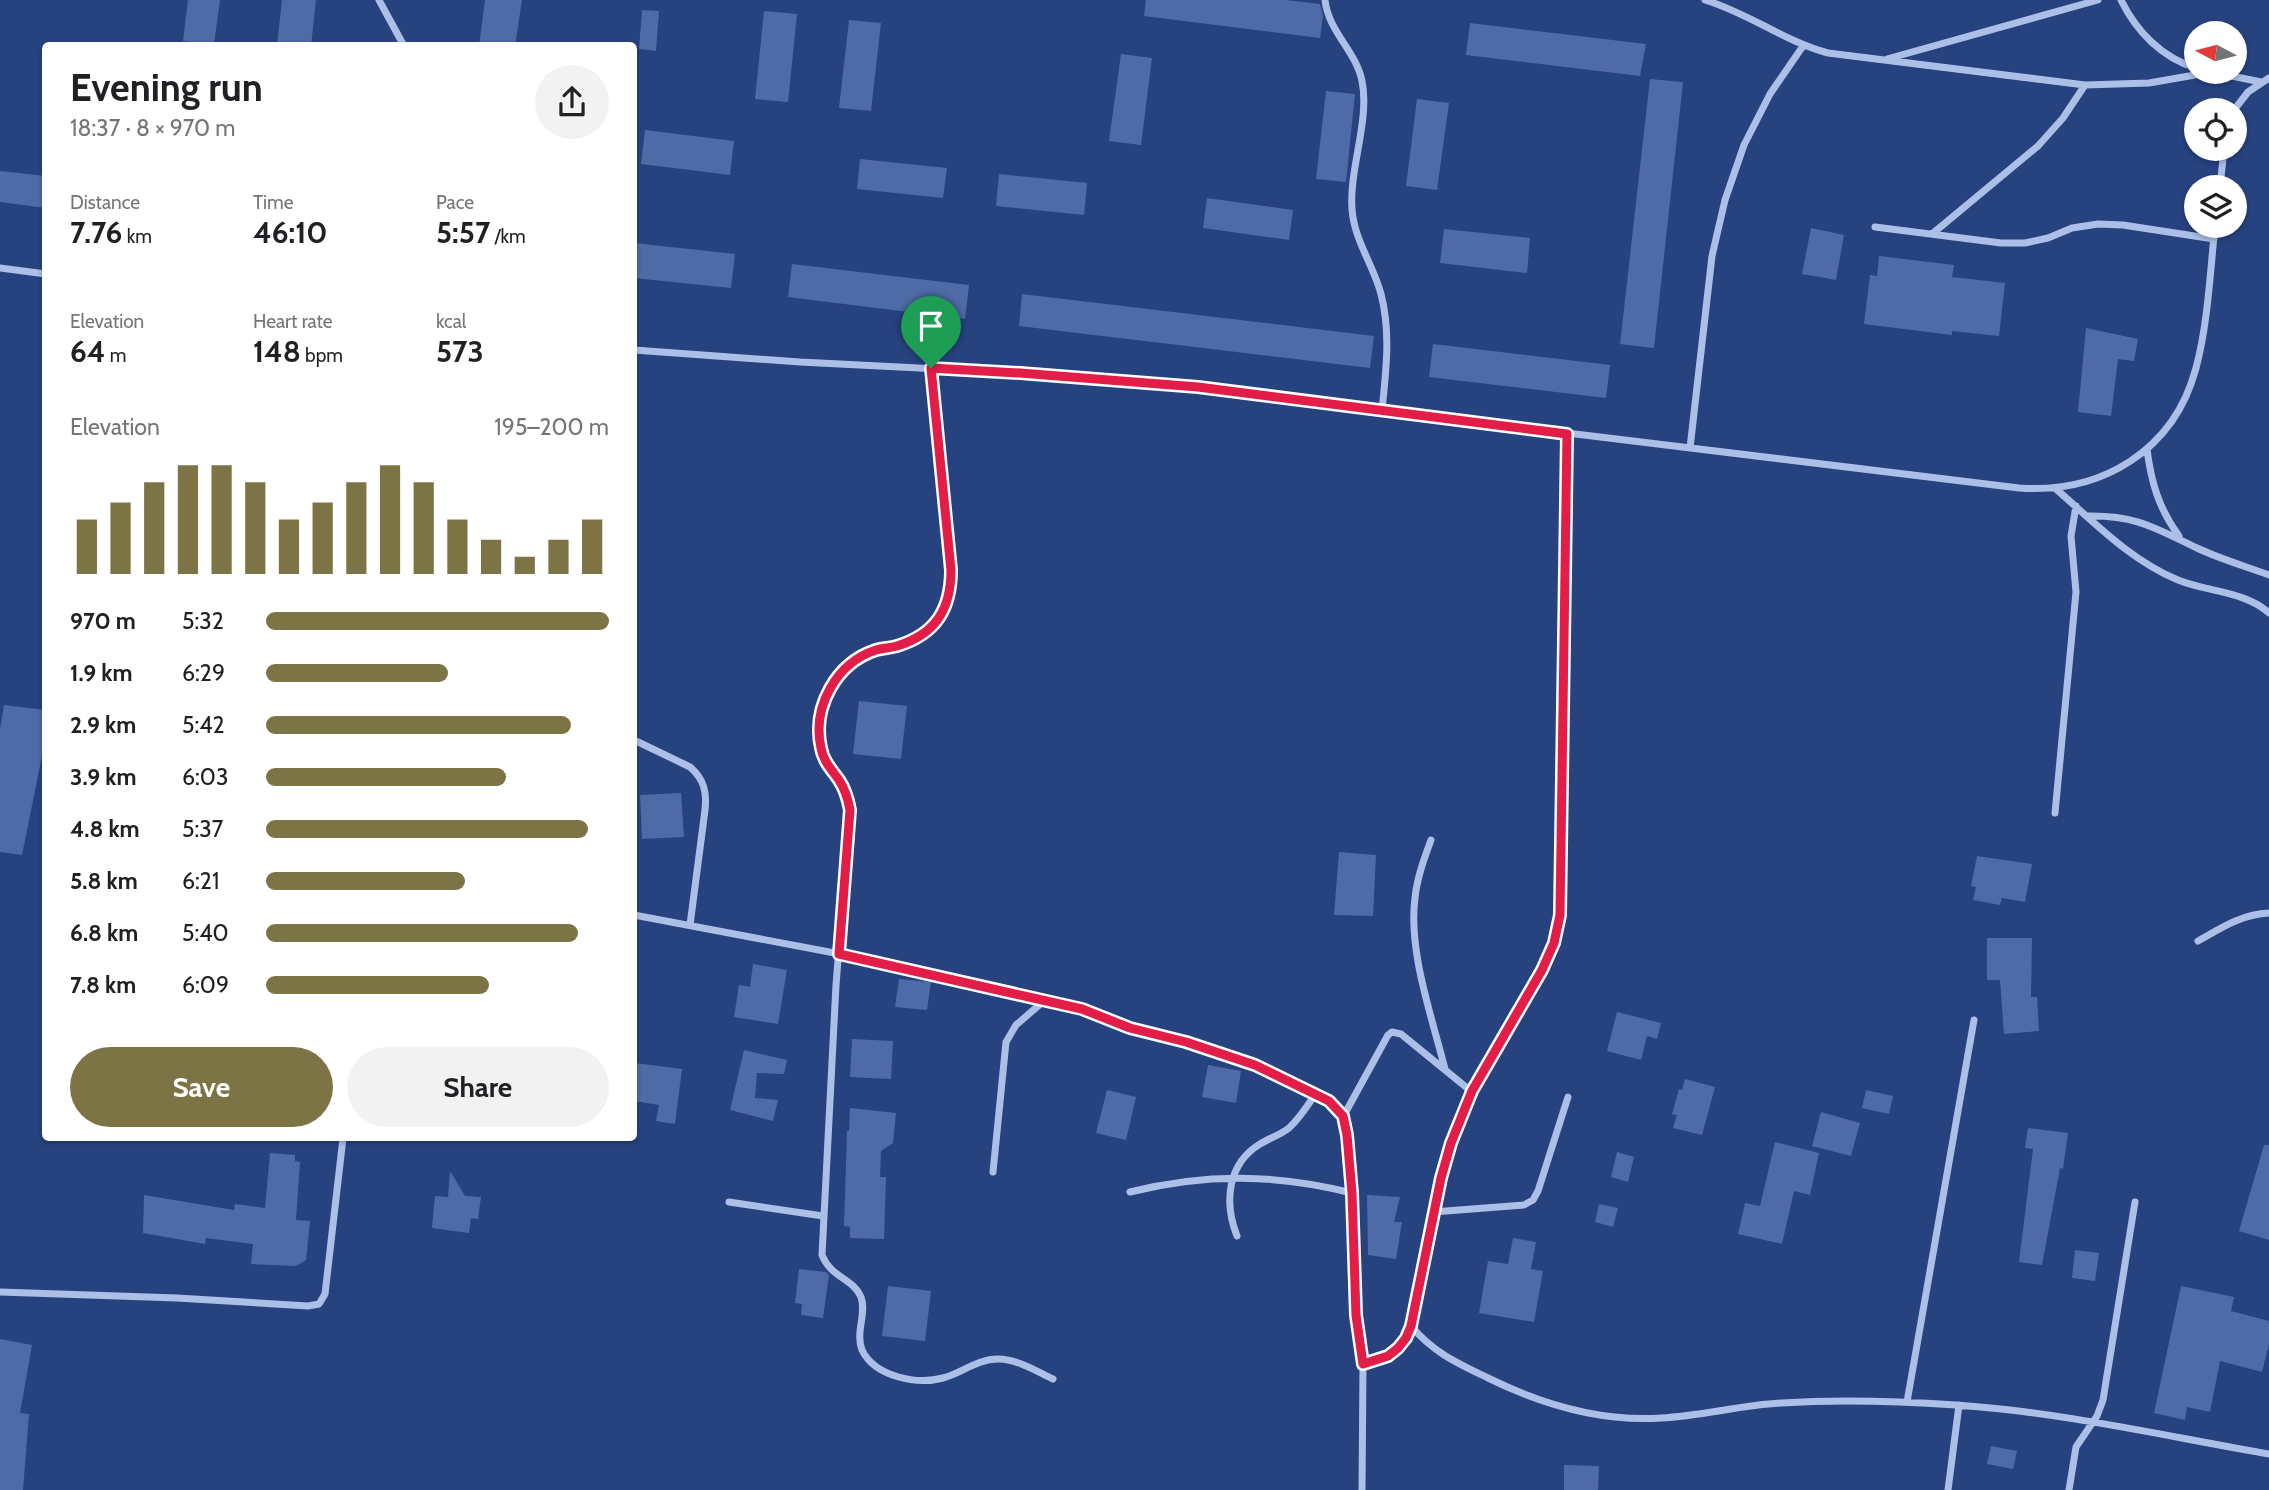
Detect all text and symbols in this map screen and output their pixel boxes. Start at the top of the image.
north arrow [2184,21,2247,84]
map controls [2184,21,2247,238]
text: Evening run [70,64,263,111]
button: share [535,65,609,139]
button: locate [2184,98,2247,161]
text: 18:37 · 8 × 970 m [70,114,236,142]
button: layers [2184,175,2247,238]
text: Distance [70,191,140,214]
text: Time [253,191,293,214]
text: Pace [436,191,474,214]
text: 7.76 [70,214,122,251]
text: 46:10 [253,214,327,251]
text: 5:57 [436,214,490,251]
text: km [122,225,152,248]
text: /km [490,225,526,248]
pin [901,296,961,368]
icon: arrive [912,307,950,345]
text: Elevation [70,310,144,333]
text: Heart rate [253,310,333,333]
text: kcal [436,310,466,333]
text: 64 [70,333,106,370]
text: 148 [253,333,301,370]
text: 573 [436,333,484,370]
text: m [106,344,126,367]
text: bpm [301,344,343,367]
text: Elevation [70,413,160,441]
text: 195–200 m [494,413,609,441]
text: 970 m [70,607,136,635]
text: 5:32 [182,607,224,635]
text: 1.9 km [70,659,133,687]
text: 6:29 [182,659,225,687]
text: 2.9 km [70,711,136,739]
text: 5:42 [182,711,225,739]
text: 3.9 km [70,763,136,791]
text: 6:03 [182,763,228,791]
text: 4.8 km [70,815,140,843]
text: 5:37 [182,815,223,843]
text: 5.8 km [70,867,138,895]
text: 6:21 [182,867,219,895]
text: 6.8 km [70,919,138,947]
text: 5:40 [182,919,229,947]
text: 7.8 km [70,971,136,999]
text: 6:09 [182,971,229,999]
button: Save [70,1047,333,1127]
button: Share [347,1047,609,1127]

